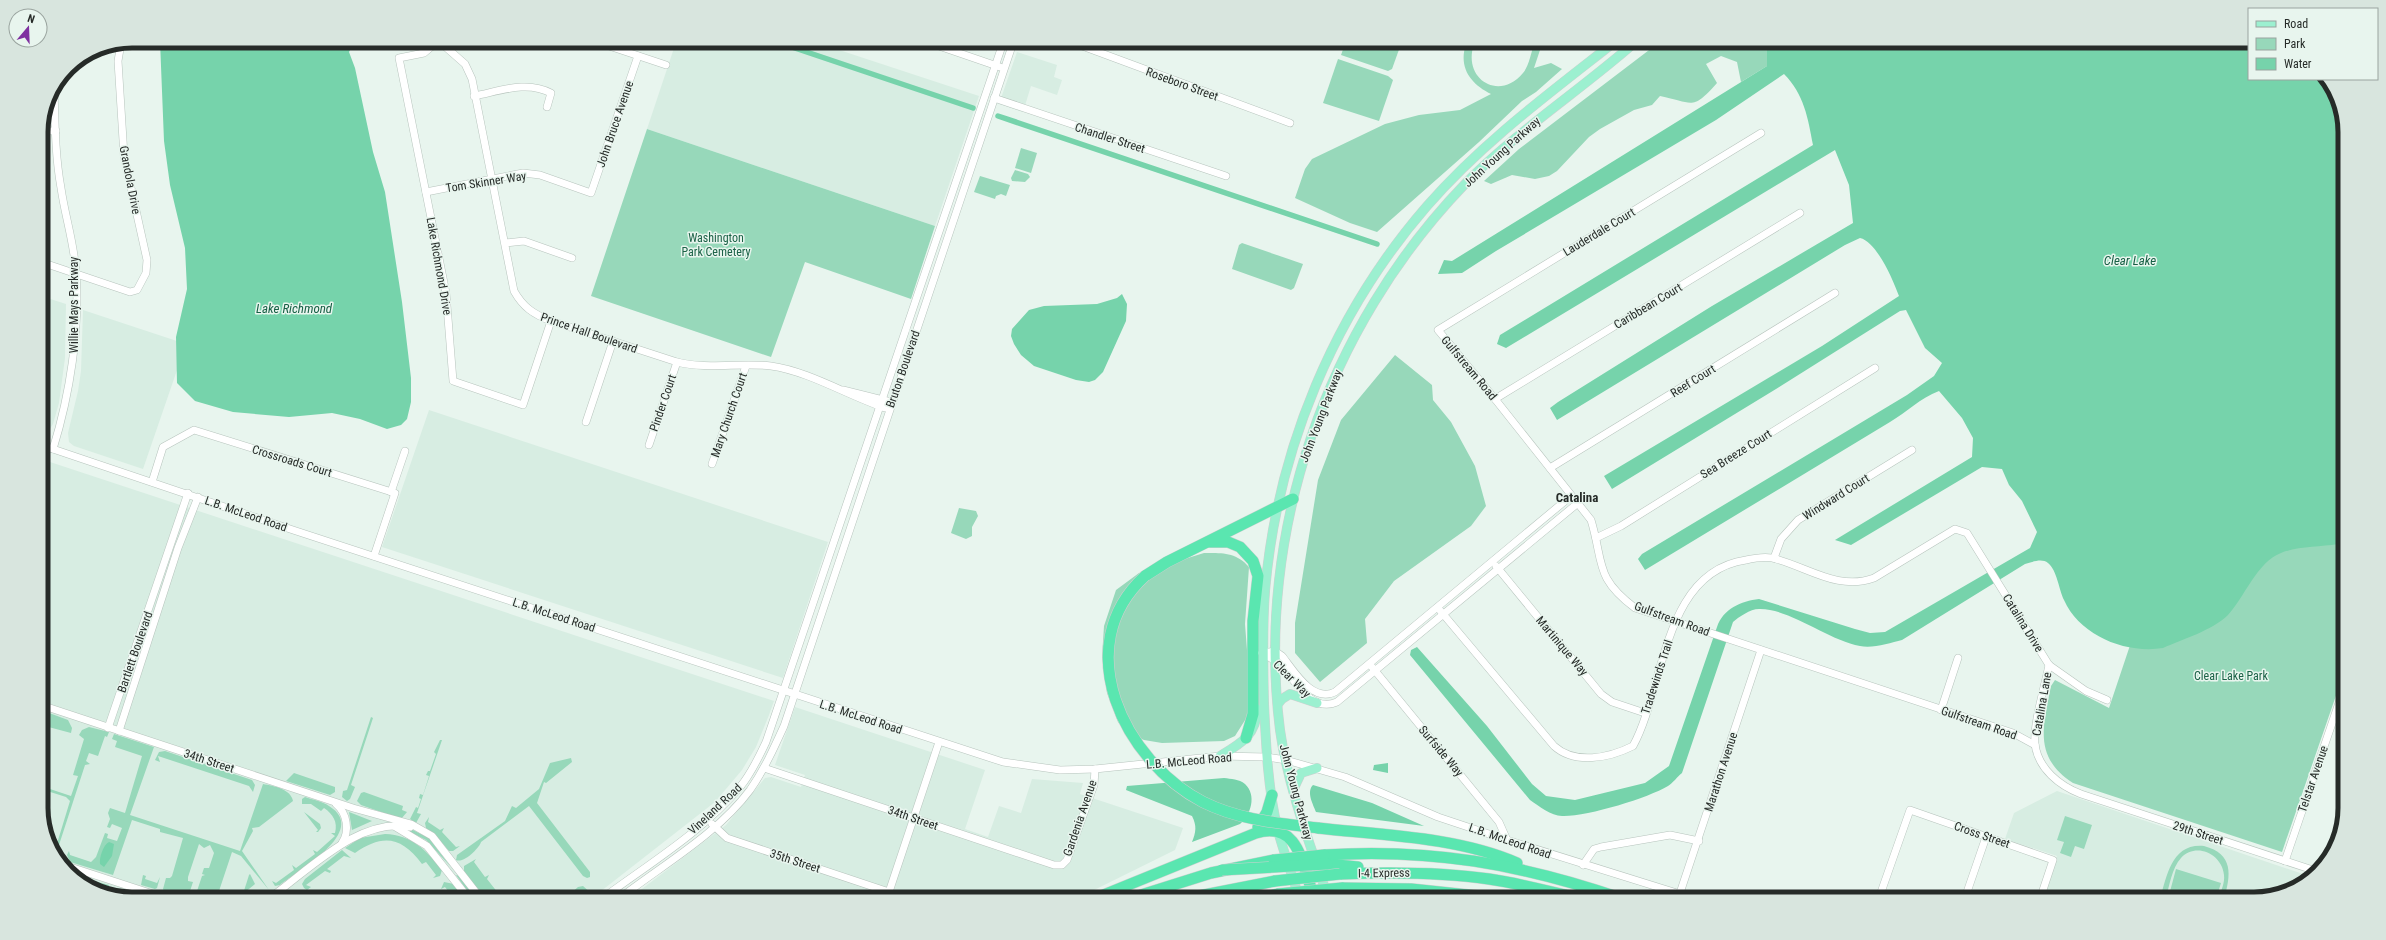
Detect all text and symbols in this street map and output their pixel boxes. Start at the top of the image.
north arrow [8,8,48,48]
legend [2248,8,2378,80]
text: N [26,12,37,26]
text: Road [2284,17,2308,31]
text: Park [2284,37,2306,51]
text: Water [2284,57,2312,71]
street label: Roseboro Street [1144,64,1220,104]
street label: John Bruce Avenue [594,79,636,169]
street label: John Young Parkway [1461,114,1543,190]
street label: Chandler Street [1073,120,1147,156]
street label: Grandola Drive [117,145,144,216]
street label: Tom Skinner Way [445,169,527,195]
street label: Lauderdale Court [1561,205,1638,259]
street label: Lake Richmond Drive [424,216,455,316]
park label: Washington Park Cemetery [681,231,751,259]
water label: Clear Lake [2104,253,2156,268]
street label: Willie Mays Parkway [67,257,81,353]
street label: Caribbean Court [1611,280,1685,332]
water label: Lake Richmond [256,301,333,316]
street label: Prince Hall Boulevard [539,310,639,356]
street label: Bruton Boulevard [883,328,923,410]
street label: Gulfstream Road [1438,333,1500,403]
street label: Reef Court [1668,361,1718,400]
street label: John Young Parkway [1297,368,1345,464]
street label: Mary Church Court [708,370,750,459]
street label: Pinder Court [647,372,679,433]
street label: Sea Breeze Court [1698,426,1775,481]
street label: Crossroads Court [250,442,334,480]
street label: Windward Court [1800,471,1872,523]
district label: Catalina [1556,490,1598,505]
street label: L.B. McLeod Road [203,493,289,535]
street label: Catalina Drive [2000,591,2047,655]
street label: L.B. McLeod Road [511,595,597,635]
street label: Gulfstream Road [1632,599,1712,639]
street label: Bartlett Boulevard [115,609,155,694]
street label: Martinique Way [1533,613,1591,679]
street label: Tradewinds Trail [1638,638,1676,716]
street label: Clear Way [1270,657,1314,701]
park label: Clear Lake Park [2194,669,2269,683]
street label: Catalina Lane [2029,671,2055,737]
street label: L.B. McLeod Road [818,697,904,737]
street label: Gulfstream Road [1939,703,2019,743]
street label: Surfside Way [1416,723,1466,779]
street label: Marathon Avenue [1702,730,1741,813]
street label: John Young Parkway [1277,743,1315,841]
street label: Telstar Avenue [2295,743,2331,814]
street label: 34th Street [182,746,236,776]
street label: L.B. McLeod Road [1145,750,1233,772]
street label: Gardenia Avenue [1060,778,1100,858]
street label: Vineland Road [685,781,745,837]
street label: 34th Street [886,803,940,833]
street label: 29th Street [2171,818,2225,848]
street label: Cross Street [1952,819,2012,851]
street label: L.B. McLeod Road [1467,820,1553,862]
street label: 35th Street [768,846,822,876]
street label: I-4 Express [1358,866,1410,880]

